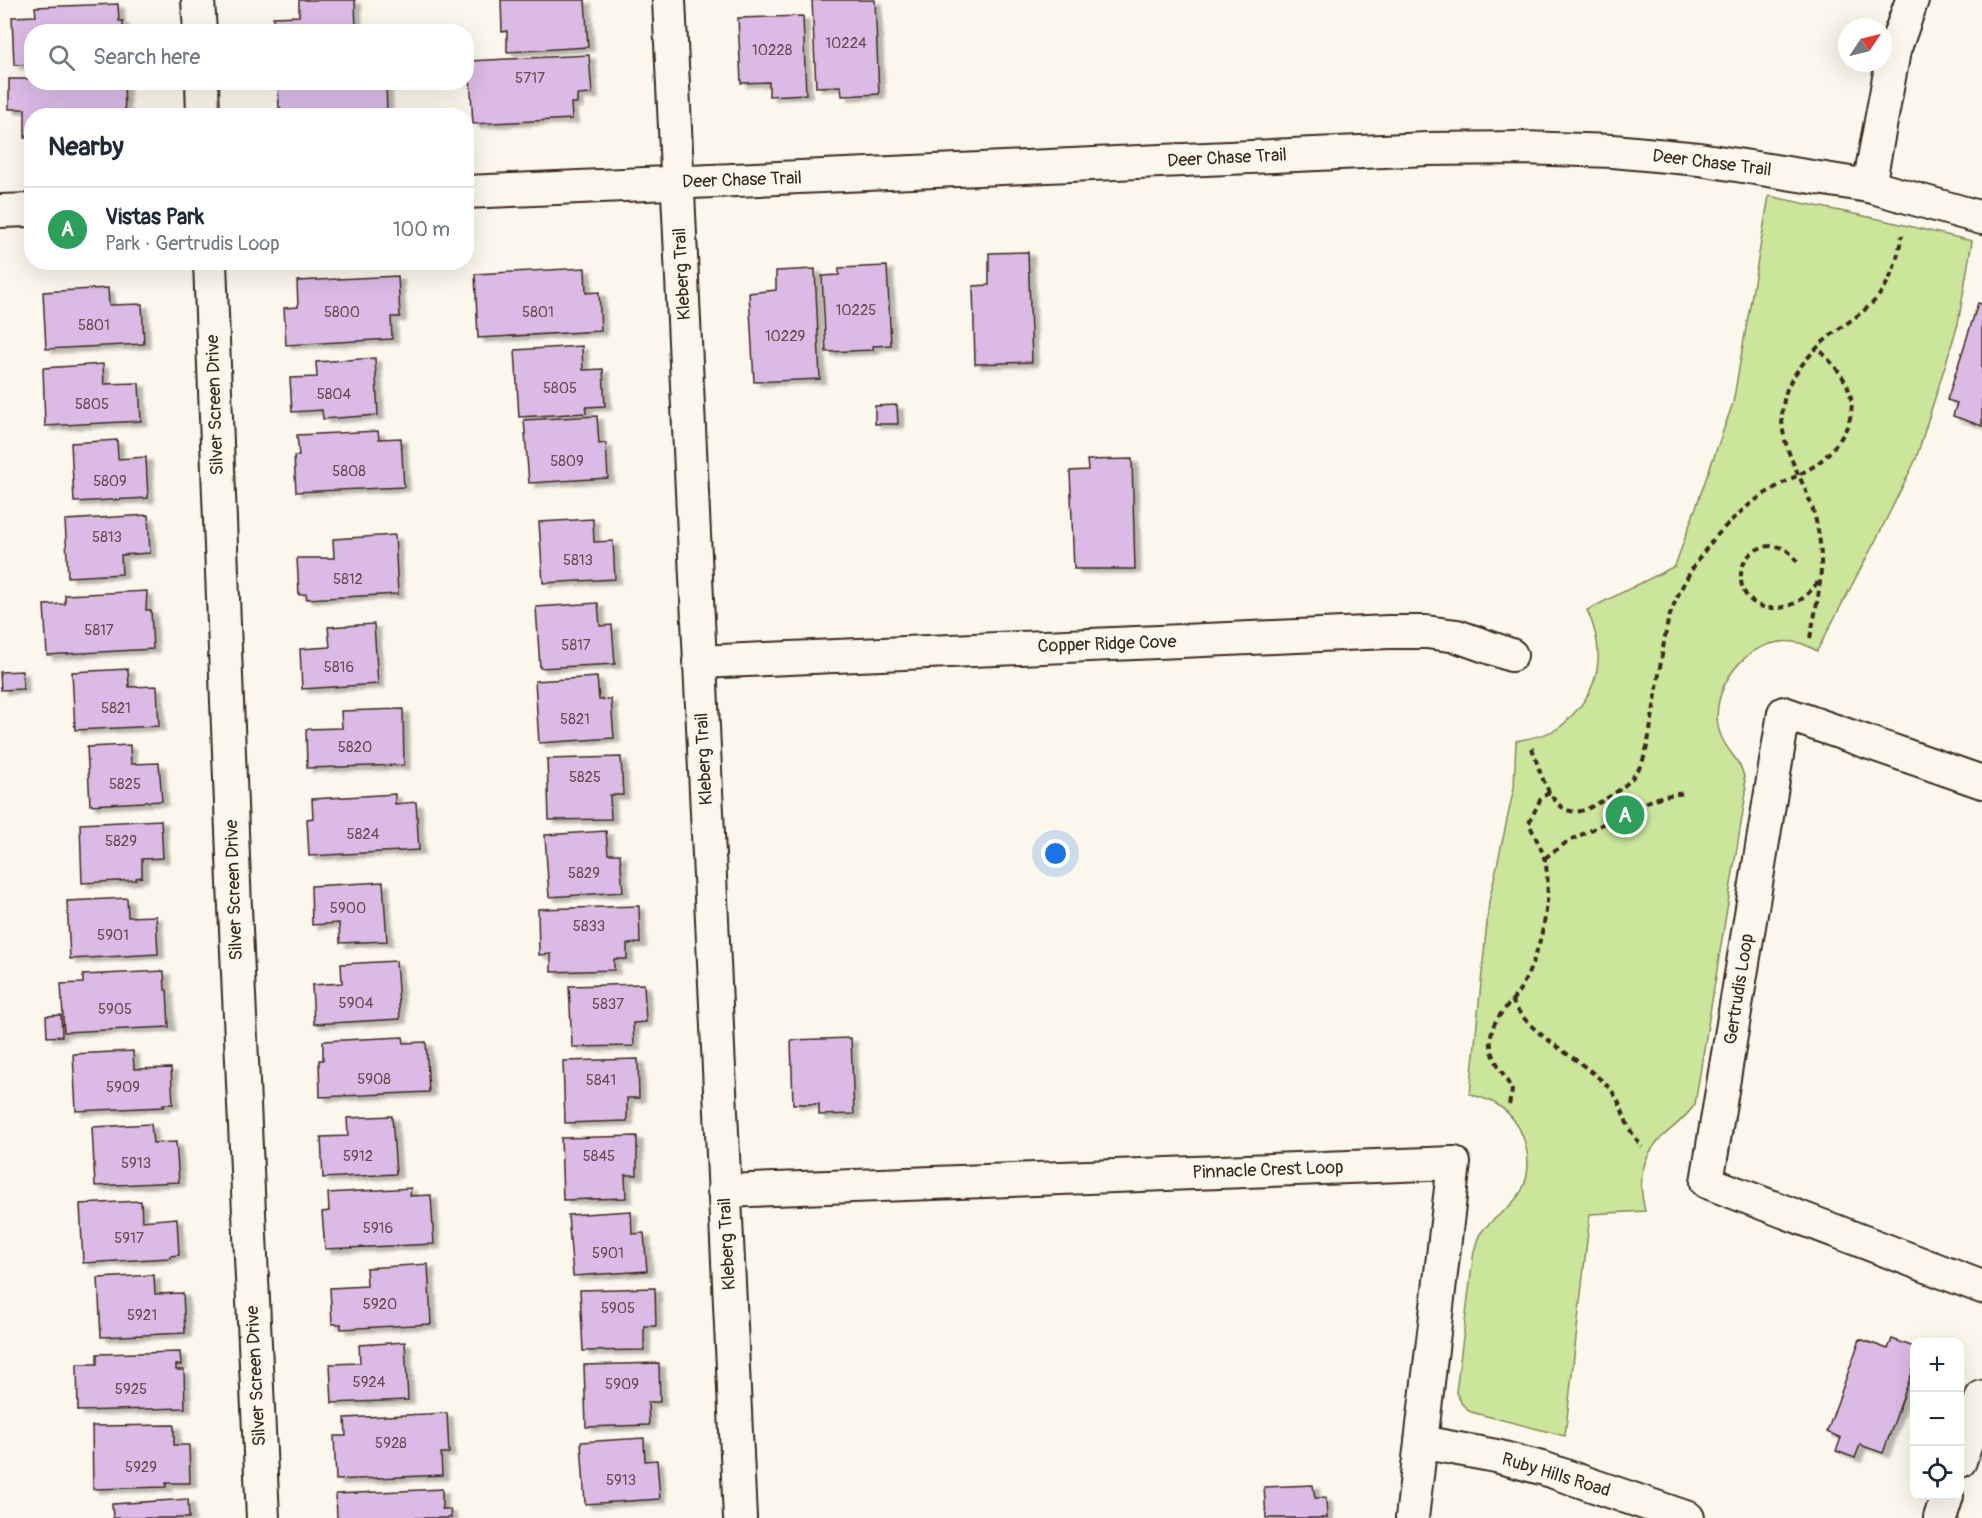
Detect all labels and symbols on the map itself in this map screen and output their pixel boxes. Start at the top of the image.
north arrow [1838,18,1892,72]
house number: 10224 [825,34,867,53]
house number: 10228 [752,41,793,60]
house number: 5717 [515,69,545,88]
street label: Deer Chase Trail [1167,143,1287,173]
street label: Deer Chase Trail [1651,144,1773,182]
street label: Deer Chase Trail [682,166,802,194]
street label: Kleberg Trail [668,227,696,321]
house number: 10225 [835,301,877,320]
house number: 5800 [324,303,360,322]
house number: 5801 [522,303,554,322]
house number: 5801 [78,316,110,335]
house number: 10229 [765,327,805,346]
street label: Silver Screen Drive [201,334,229,476]
house number: 5805 [543,379,577,398]
house number: 5804 [317,385,352,404]
house number: 5805 [75,395,109,414]
house number: 5809 [550,452,584,471]
house number: 5808 [332,462,366,481]
house number: 5809 [93,472,127,491]
house number: 5813 [92,528,122,547]
house number: 5813 [563,551,593,570]
house number: 5812 [333,570,363,589]
house number: 5817 [84,621,114,640]
street label: Copper Ridge Cove [1037,630,1177,658]
house number: 5817 [561,636,591,655]
house number: 5816 [324,658,354,677]
house number: 5821 [101,699,131,718]
house number: 5821 [560,710,590,729]
street label: Kleberg Trail [690,712,718,806]
house number: 5820 [338,738,372,757]
house number: 5825 [569,768,601,787]
house number: 5825 [109,775,141,794]
pin: A [1606,792,1644,838]
street label: Silver Screen Drive [220,819,248,961]
house number: 5824 [347,825,380,844]
house number: 5829 [105,832,137,851]
your location [1041,839,1070,868]
house number: 5829 [568,864,600,883]
house number: 5900 [330,899,366,918]
house number: 5833 [573,917,605,936]
house number: 5901 [97,926,129,945]
street label: Gertrudis Loop [1719,932,1759,1046]
house number: 5904 [339,994,374,1013]
house number: 5837 [592,995,624,1014]
house number: 5905 [98,1000,132,1019]
house number: 5908 [357,1070,391,1089]
house number: 5841 [586,1071,616,1090]
house number: 5909 [106,1078,140,1097]
house number: 5912 [343,1147,373,1166]
house number: 5845 [583,1147,615,1166]
house number: 5913 [121,1154,151,1173]
street label: Pinnacle Crest Loop [1192,1156,1344,1184]
street label: Kleberg Trail [713,1197,741,1291]
house number: 5916 [363,1219,393,1238]
house number: 5917 [114,1229,144,1248]
house number: 5901 [592,1244,624,1263]
house number: 5920 [363,1295,397,1314]
house number: 5905 [601,1299,635,1318]
street label: Silver Screen Drive [241,1305,271,1447]
house number: 5921 [127,1306,157,1325]
house number: 5924 [353,1373,386,1392]
house number: 5909 [605,1375,639,1394]
house number: 5925 [115,1380,147,1399]
house number: 5928 [375,1434,407,1453]
street label: Ruby Hills Road [1499,1448,1613,1502]
house number: 5929 [125,1458,157,1477]
house number: 5913 [606,1471,636,1490]

